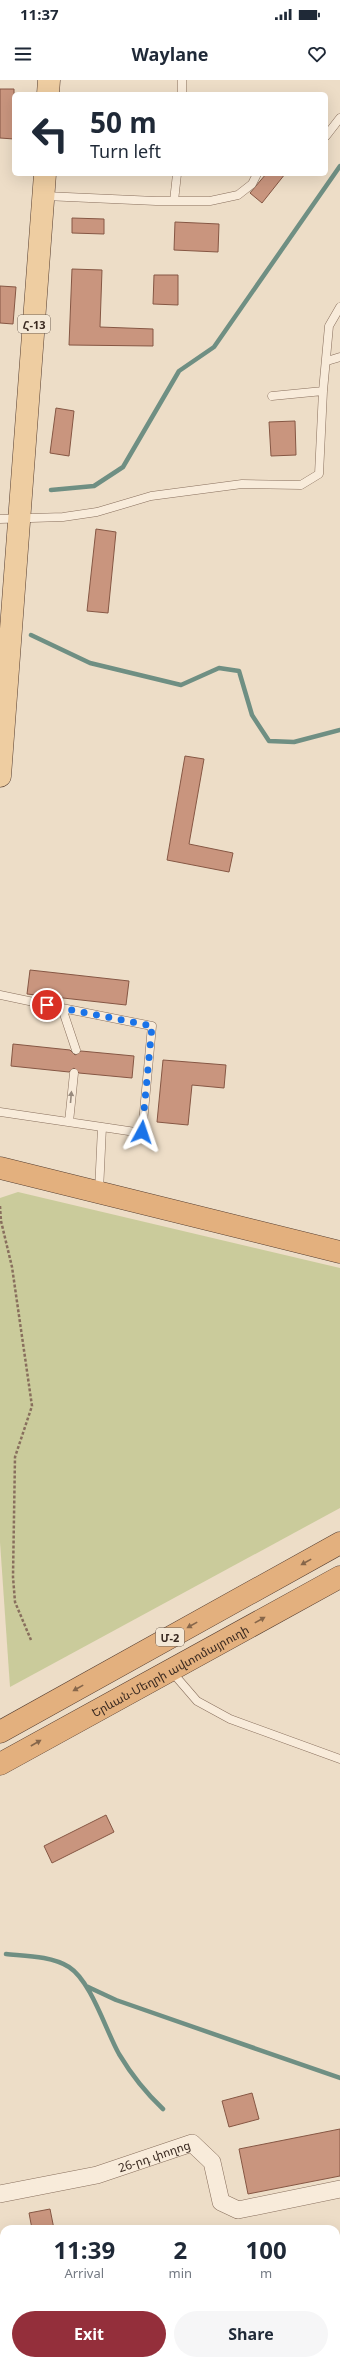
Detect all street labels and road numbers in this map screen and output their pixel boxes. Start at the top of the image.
road number: Հ-13 [18,315,50,333]
street label: Երևան-Մեղրի ավտոմայրուղի [88,1620,252,1721]
road number: Մ-2 [156,1628,184,1646]
street label: 26-րդ փողոց [116,2136,192,2176]

